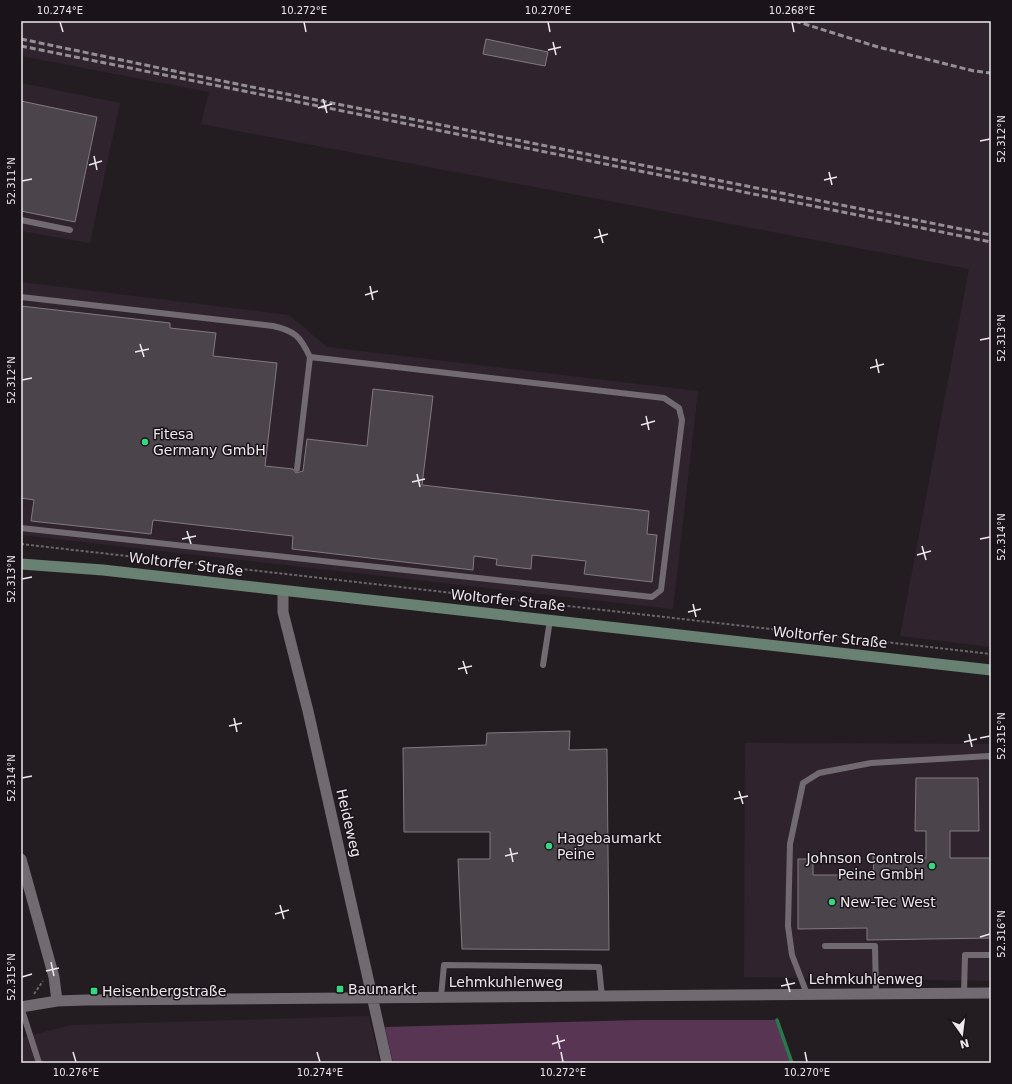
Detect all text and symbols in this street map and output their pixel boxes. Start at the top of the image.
text: 10.274°E [37,5,83,16]
text: 10.272°E [281,5,327,16]
text: 10.270°E [525,5,571,16]
text: 10.268°E [769,5,815,16]
text: 52.312°N [996,115,1007,163]
text: 52.311°N [6,157,17,205]
text: 52.313°N [996,314,1007,362]
text: 52.312°N [6,356,17,404]
place label: Fitesa Germany GmbH [153,426,266,458]
marker: Fitesa Germany GmbH [140,437,150,447]
text: 52.314°N [996,513,1007,561]
street label: Woltorfer Straße [128,549,244,579]
text: 52.313°N [6,555,17,603]
street label: Woltorfer Straße [450,586,566,614]
street label: Woltorfer Straße [772,623,888,651]
text: 52.315°N [996,712,1007,760]
text: 52.314°N [6,754,17,802]
street label: Heideweg [333,787,365,859]
place label: Hagebaumarkt Peine [557,830,662,862]
marker: Hagebaumarkt Peine [544,841,554,851]
place label: Johnson Controls Peine GmbH [805,850,924,882]
marker: Johnson Controls Peine GmbH [927,861,937,871]
place label: New-Tec West [840,894,936,910]
marker: New-Tec West [827,897,837,907]
text: 52.316°N [996,910,1007,958]
text: 52.315°N [6,953,17,1001]
street label: Lehmkuhlenweg [809,971,923,987]
street label: Lehmkuhlenweg [449,974,563,990]
place label: Baumarkt [348,981,417,997]
place label: Heisenbergstraße [102,983,226,999]
marker: Baumarkt [335,984,345,994]
marker: Heisenbergstraße [89,986,99,996]
north arrow [942,1014,982,1054]
text: N [958,1036,970,1051]
text: 10.276°E [53,1067,99,1078]
text: 10.274°E [297,1067,343,1078]
text: 10.272°E [540,1067,586,1078]
text: 10.270°E [784,1067,830,1078]

